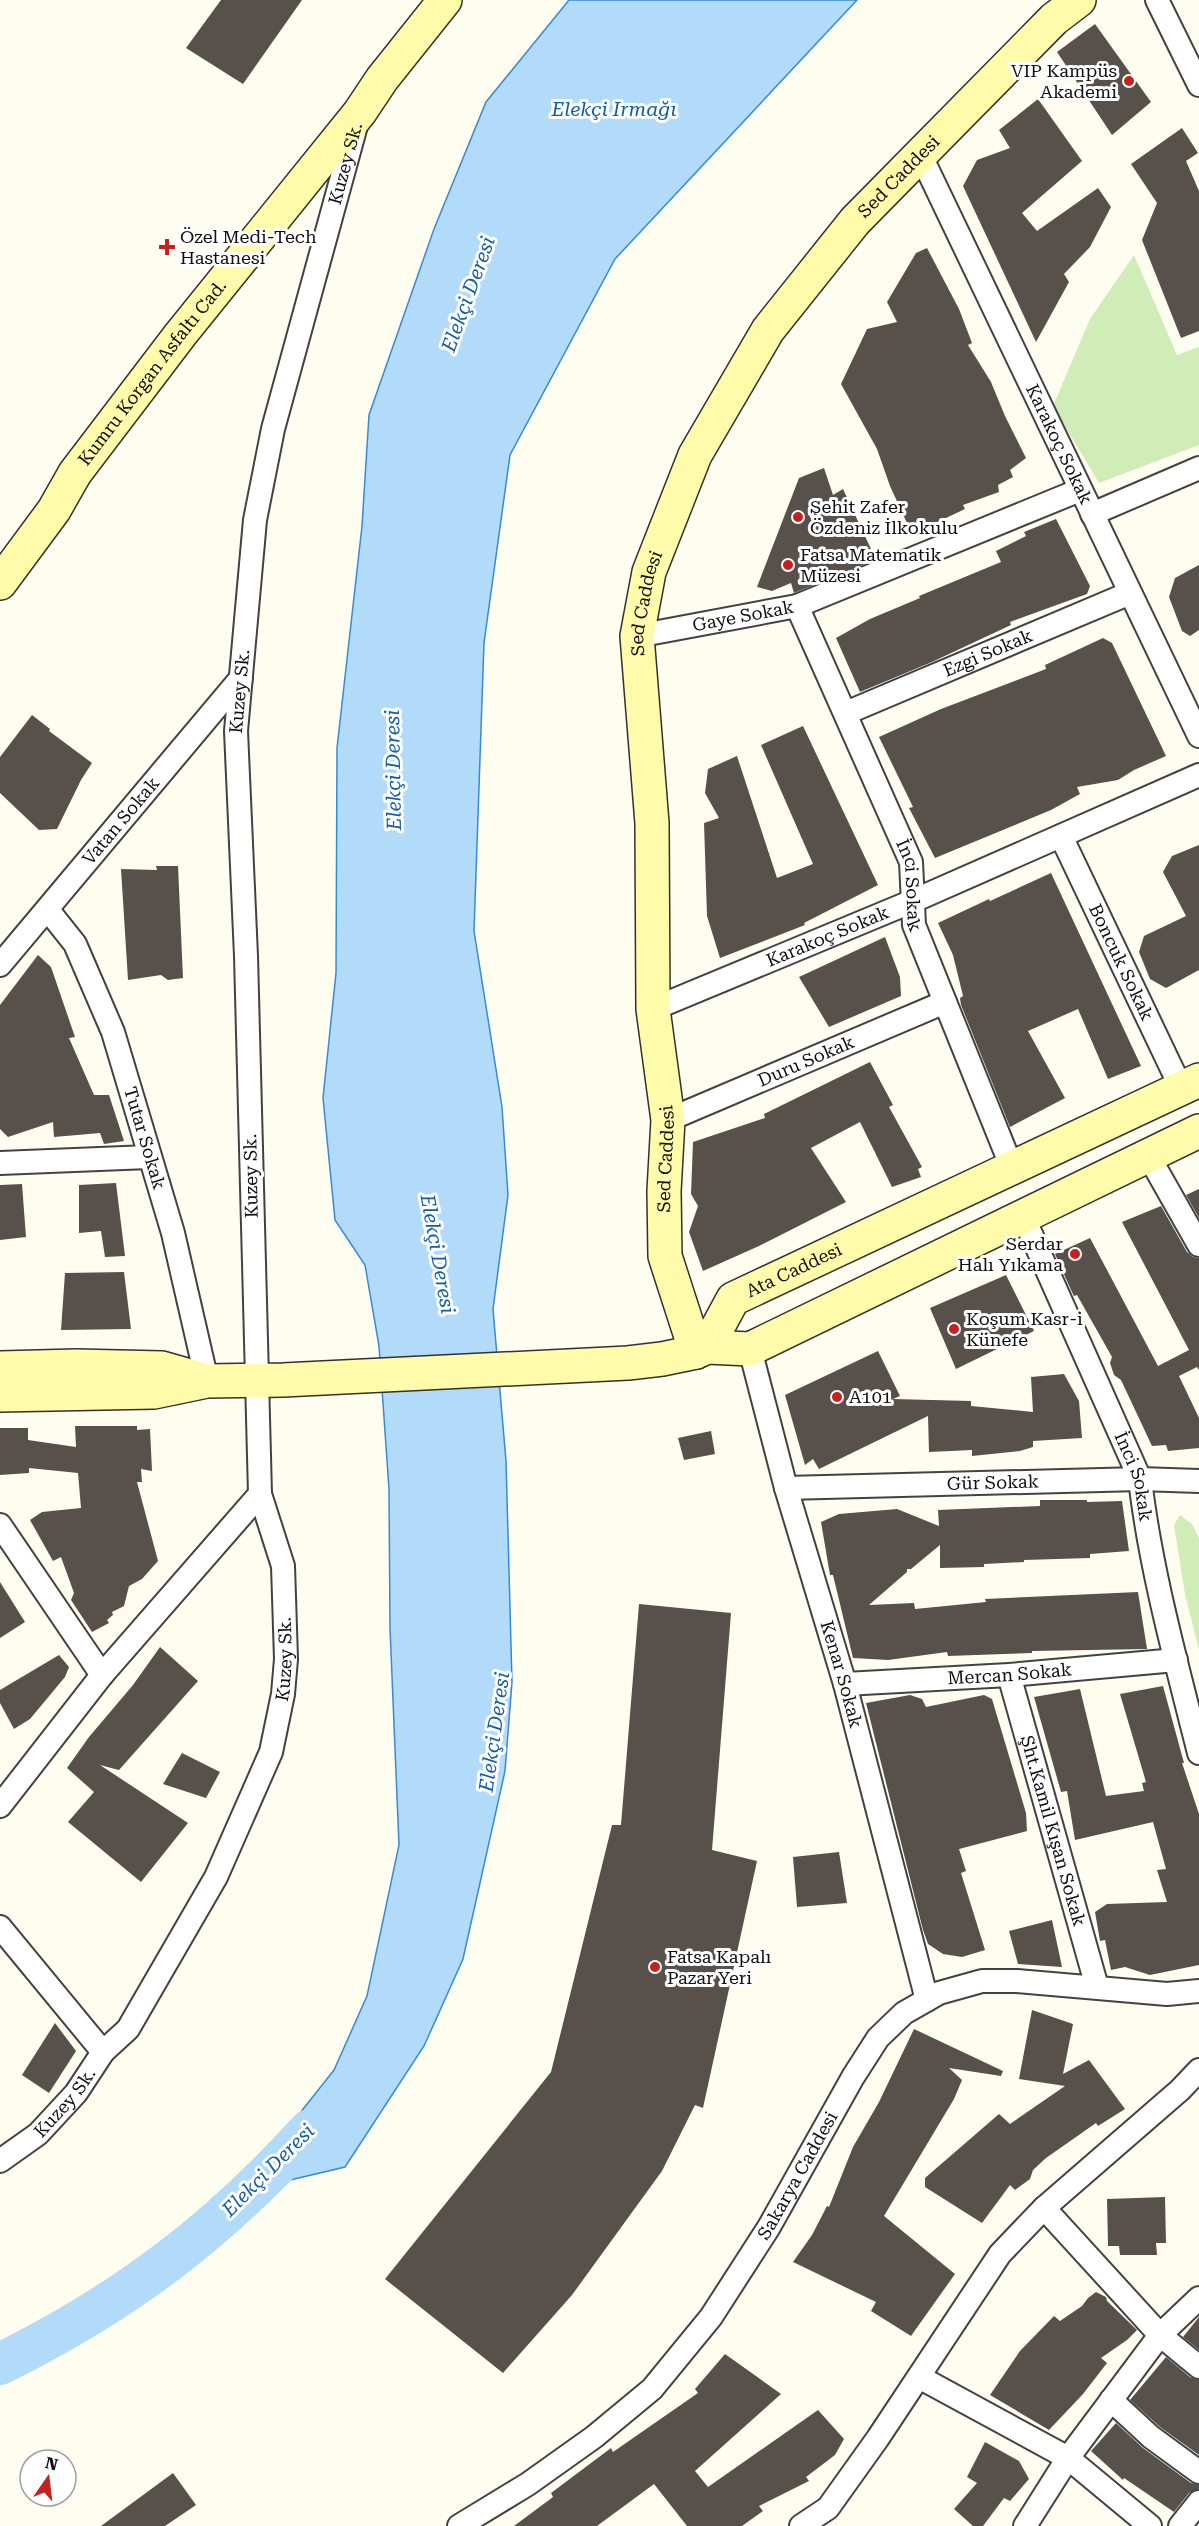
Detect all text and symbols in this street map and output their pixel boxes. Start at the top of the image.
place label: VIP Kampüs Akademi [1011,60,1117,102]
marker: VIP Kampüs Akademi [1122,74,1136,88]
water label: Elekçi Irmağı [550,97,677,121]
street label: Kuzey Sk. [324,120,366,207]
street label: Sed Caddesi [853,130,944,222]
place label: Özel Medi-Tech Hastanesi [180,226,317,268]
water label: Elekçi Deresi [436,233,500,356]
marker: Özel Medi-Tech Hastanesi [158,238,176,256]
street label: Kumru Korgan Asfaltı Cad. [74,275,230,469]
street label: Karakoç Sokak [1022,381,1097,508]
place label: Şehit Zafer Özdeniz İlkokulu [810,496,958,538]
marker: Şehit Zafer Özdeniz İlkokulu [791,510,805,524]
place label: Fatsa Matematik Müzesi [800,544,942,586]
street label: Sed Caddesi [626,547,666,657]
marker: Fatsa Matematik Müzesi [781,558,795,572]
street label: Gaye Sokak [691,596,796,635]
street label: Ezgi Sokak [940,624,1036,681]
street label: Kuzey Sk. [225,648,253,734]
water label: Elekçi Deresi [380,709,406,832]
street label: Vatan Sokak [78,773,163,869]
street label: İnci Sokak [892,836,927,935]
street label: Karakoç Sokak [763,901,892,971]
street label: Boncuk Sokak [1085,901,1158,1024]
street label: Duru Sokak [754,1031,857,1091]
street label: Tutar Sokak [120,1084,170,1192]
street label: Sed Caddesi [653,1104,678,1213]
street label: Kuzey Sk. [239,1134,262,1218]
water label: Elekçi Deresi [416,1191,460,1316]
place label: Serdar Halı Yıkama [958,1233,1063,1275]
street label: Ata Caddesi [743,1238,845,1301]
marker: Serdar Halı Yıkama [1068,1247,1082,1261]
place label: Koşum Kasr-i Künefe [966,1308,1083,1350]
marker: Koşum Kasr-i Künefe [947,1322,961,1336]
place label: A101 [849,1386,892,1407]
marker: A101 [830,1390,844,1404]
street label: İnci Sokak [1110,1428,1157,1523]
street label: Gür Sokak [947,1471,1039,1494]
street label: Kuzey Sk. [271,1617,296,1703]
street label: Kenar Sokak [817,1618,867,1730]
street label: Mercan Sokak [947,1658,1073,1688]
water label: Elekçi Deresi [474,1670,514,1794]
street label: Şht.Kamil Kışan Sokak [1017,1733,1090,1929]
place label: Fatsa Kapalı Pazar Yeri [667,1946,771,1988]
marker: Fatsa Kapalı Pazar Yeri [648,1960,662,1974]
street label: Kuzey Sk. [29,2064,100,2141]
street label: Sakarya Caddesi [753,2107,842,2243]
water label: Elekçi Deresi [216,2119,319,2222]
north arrow [18,2448,78,2508]
text: N [43,2453,60,2475]

